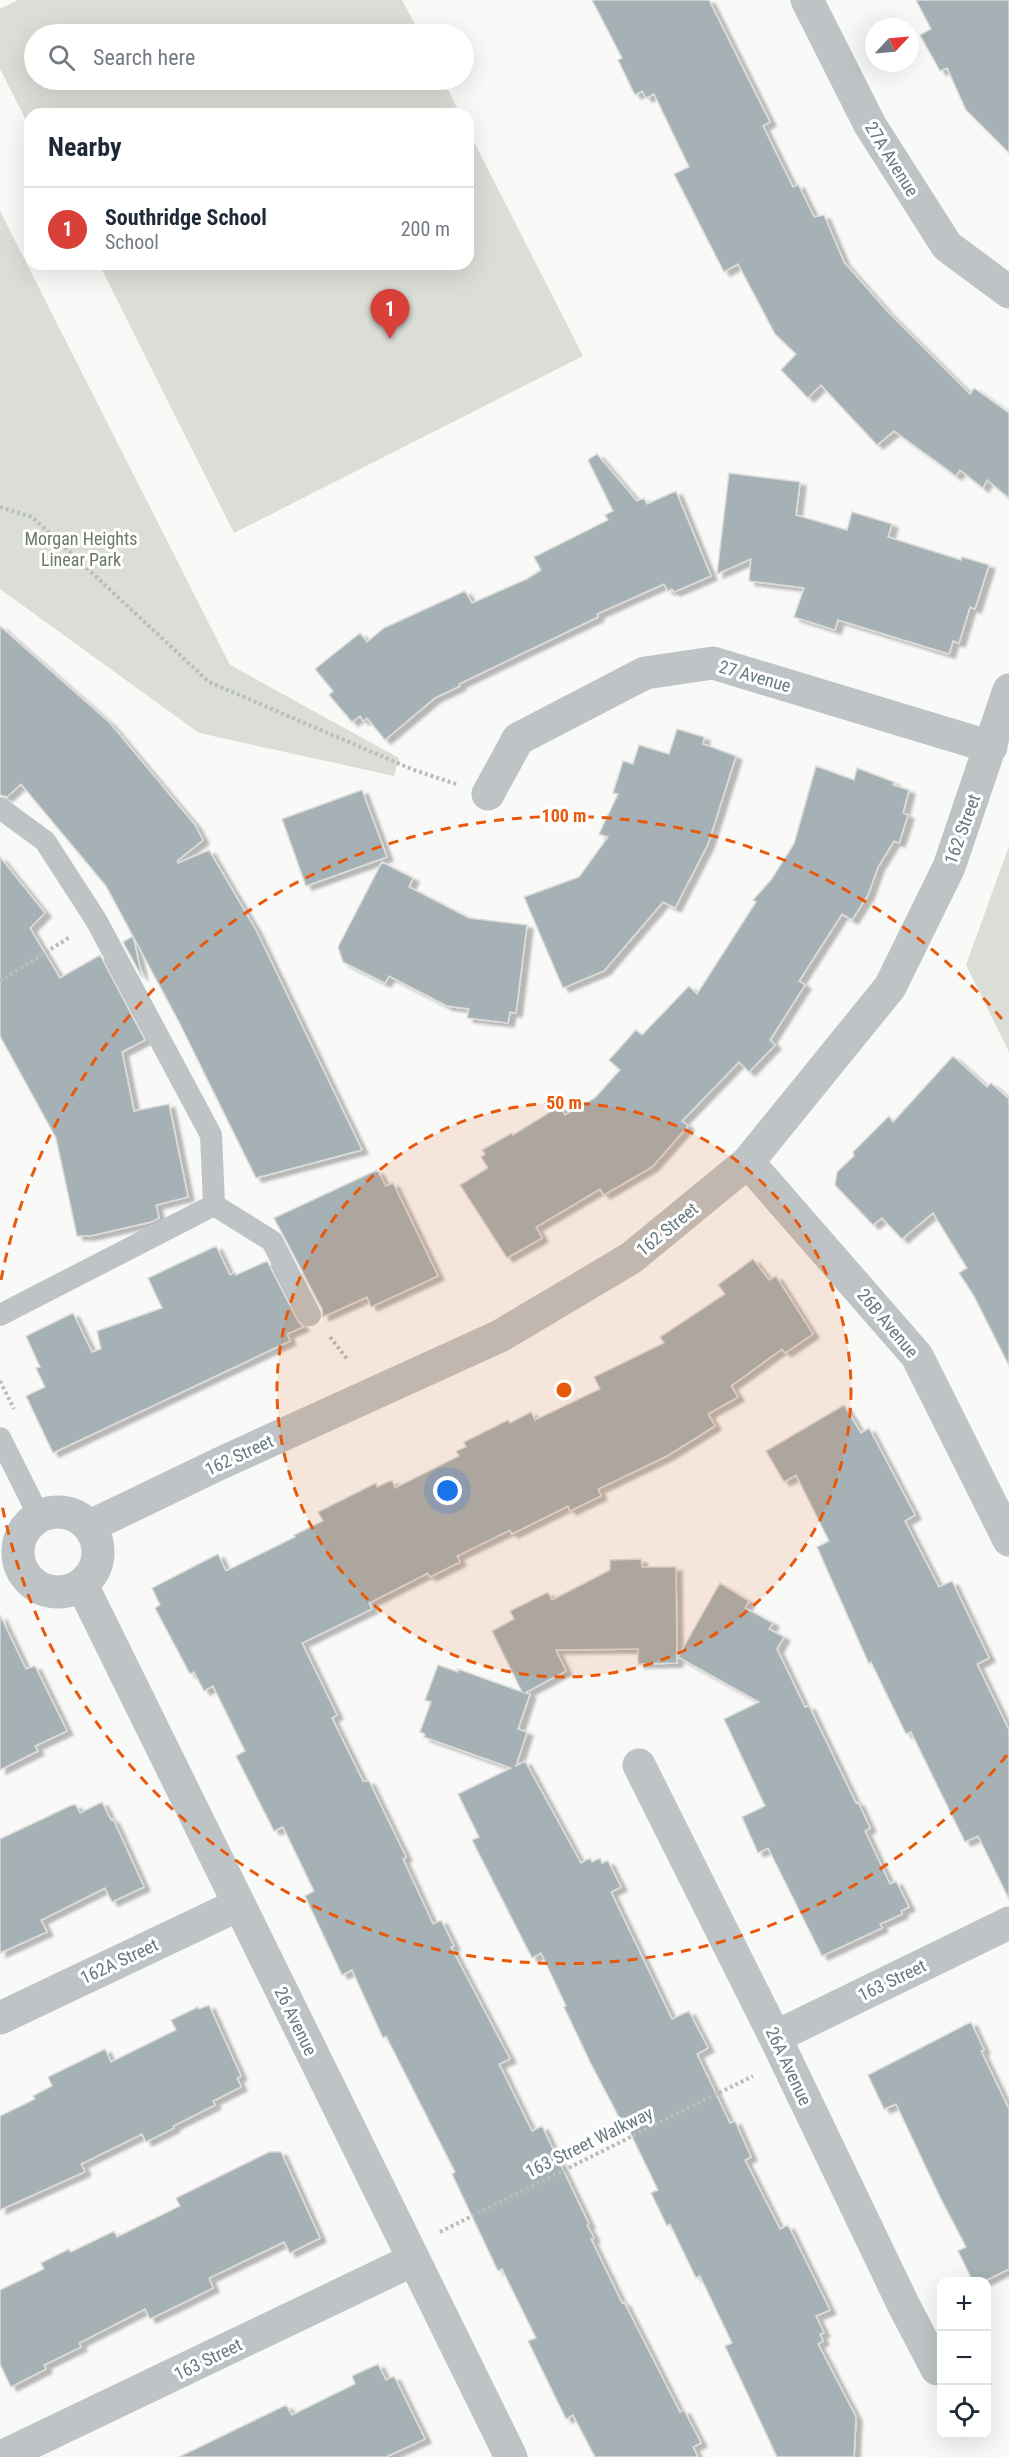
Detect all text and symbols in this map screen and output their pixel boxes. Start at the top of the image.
north arrow [865,18,919,72]
search box [24,24,474,90]
icon: search [45,41,78,74]
text: Search here [93,45,195,70]
street label: 27A Avenue [861,118,923,200]
text: Nearby [48,132,122,162]
text: Southridge School [105,205,267,230]
text: 1 [62,217,73,241]
text: 200 m [401,217,450,241]
text: School [105,230,159,254]
pin: 1 [370,290,410,339]
park label: Morgan Heights Linear Park [24,528,138,570]
street label: 27 Avenue [717,656,793,696]
street label: 162 Street [940,791,984,867]
text: 100 m [542,805,586,826]
text: 50 m [546,1092,582,1113]
street label: 162 Street [632,1198,702,1260]
street label: 26B Avenue [853,1284,923,1362]
centre of rings [554,1380,574,1400]
street label: 162 Street [201,1430,277,1480]
your location [433,1476,462,1505]
street label: 162A Street [77,1934,161,1988]
street label: 163 Street [855,1955,929,2005]
street label: 26 Avenue [270,1983,322,2059]
street label: 26A Avenue [762,2023,816,2109]
street label: 163 Street Walkway [522,2102,657,2182]
map controls [937,2277,991,2439]
button: + [937,2277,991,2331]
button: − [937,2331,991,2385]
street label: 163 Street [171,2334,245,2384]
button: locate [937,2385,991,2439]

